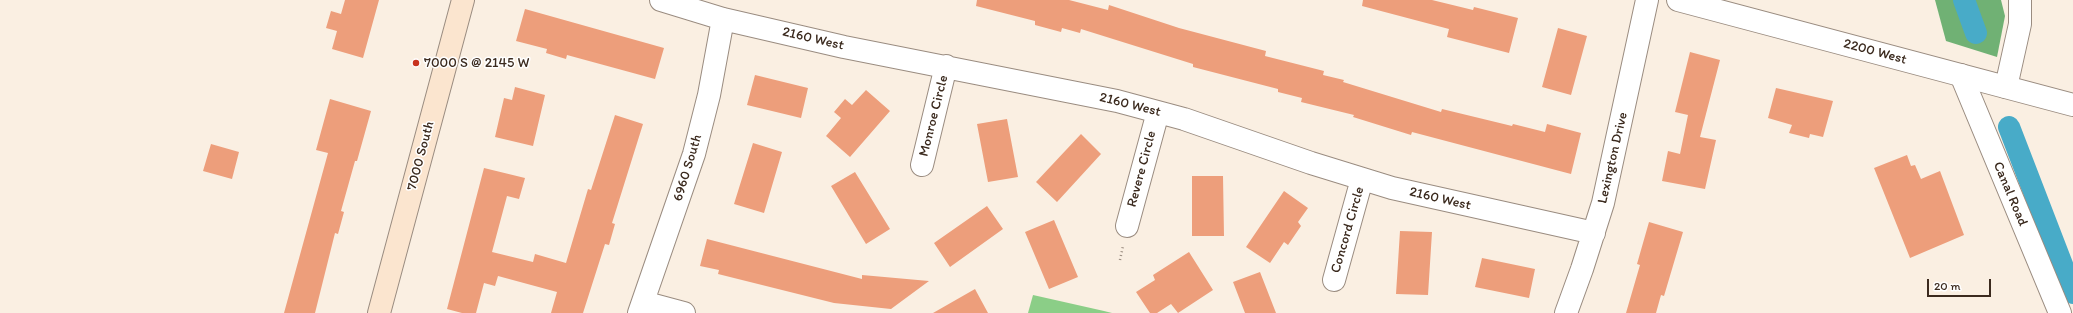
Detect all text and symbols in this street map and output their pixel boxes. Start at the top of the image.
street label: 2160 West [781,24,845,54]
street label: 2200 West [1842,36,1908,68]
place label: 7000 S @ 2145 W [424,55,529,71]
marker: 7000 S @ 2145 W [411,58,421,68]
street label: Monroe Circle [916,73,952,159]
street label: 2160 West [1098,89,1162,121]
street label: Lexington Drive [1594,111,1632,205]
street label: 7000 South [404,120,438,192]
street label: Revere Circle [1124,129,1160,209]
street label: 6960 South [670,133,706,203]
street label: Canal Road [1989,159,2031,229]
street label: 2160 West [1408,184,1472,214]
street label: Concord Circle [1328,185,1368,275]
scale bar [1929,271,1993,297]
text: 20 m [1934,279,1961,293]

